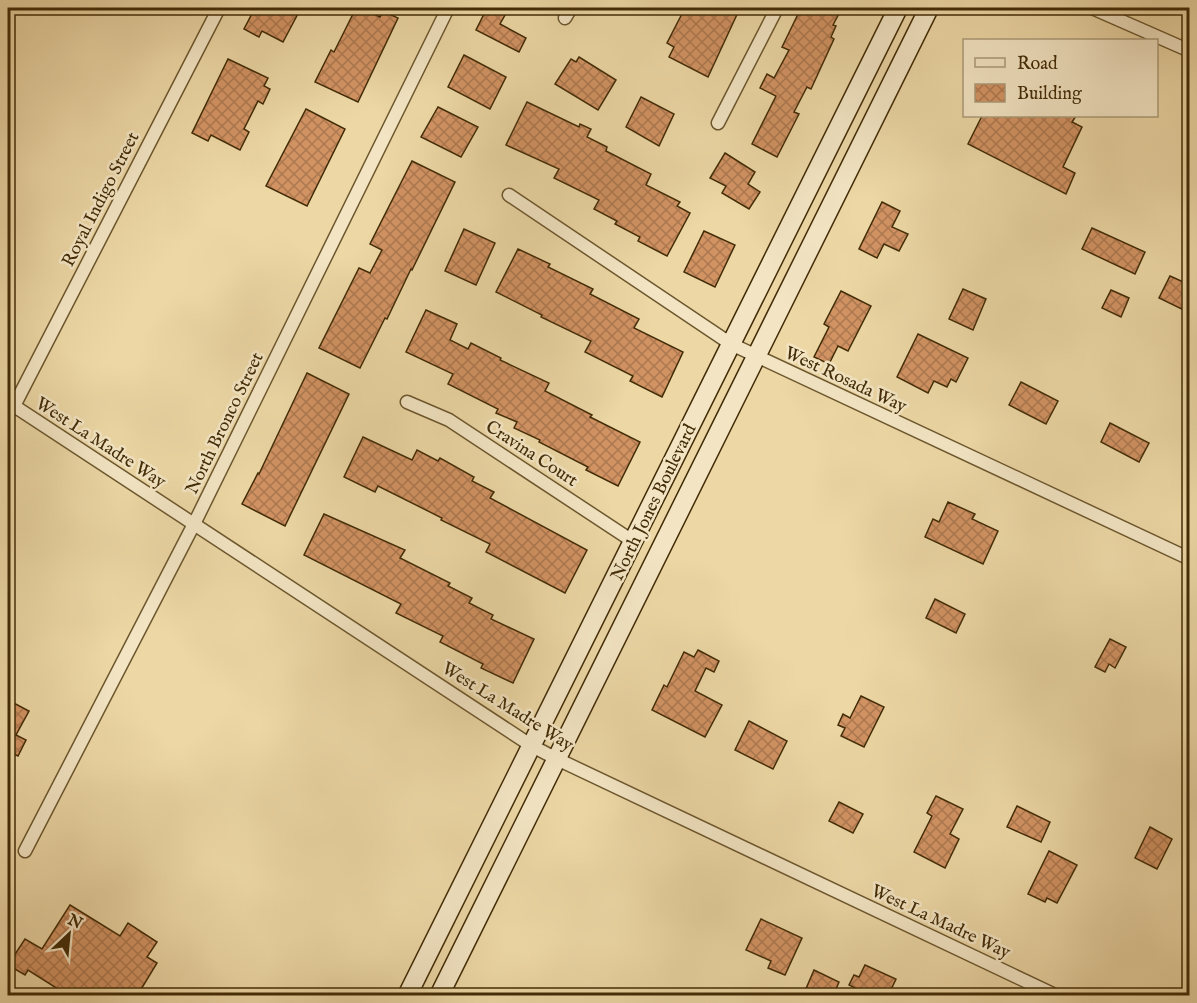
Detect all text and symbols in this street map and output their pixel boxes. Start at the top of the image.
legend [963,39,1158,117]
text: Road [1017,53,1058,76]
text: Building [1017,83,1082,106]
street label: Royal Indigo Street [57,128,145,271]
street label: West Rosada Way [781,342,910,419]
street label: North Bronco Street [181,349,270,498]
street label: West La Madre Way [31,392,170,494]
street label: Cravina Court [481,416,582,493]
street label: North Jones Boulevard [606,420,702,585]
street label: West La Madre Way [437,657,577,757]
street label: West La Madre Way [867,880,1014,965]
north arrow [39,904,99,964]
text: N [63,910,85,934]

